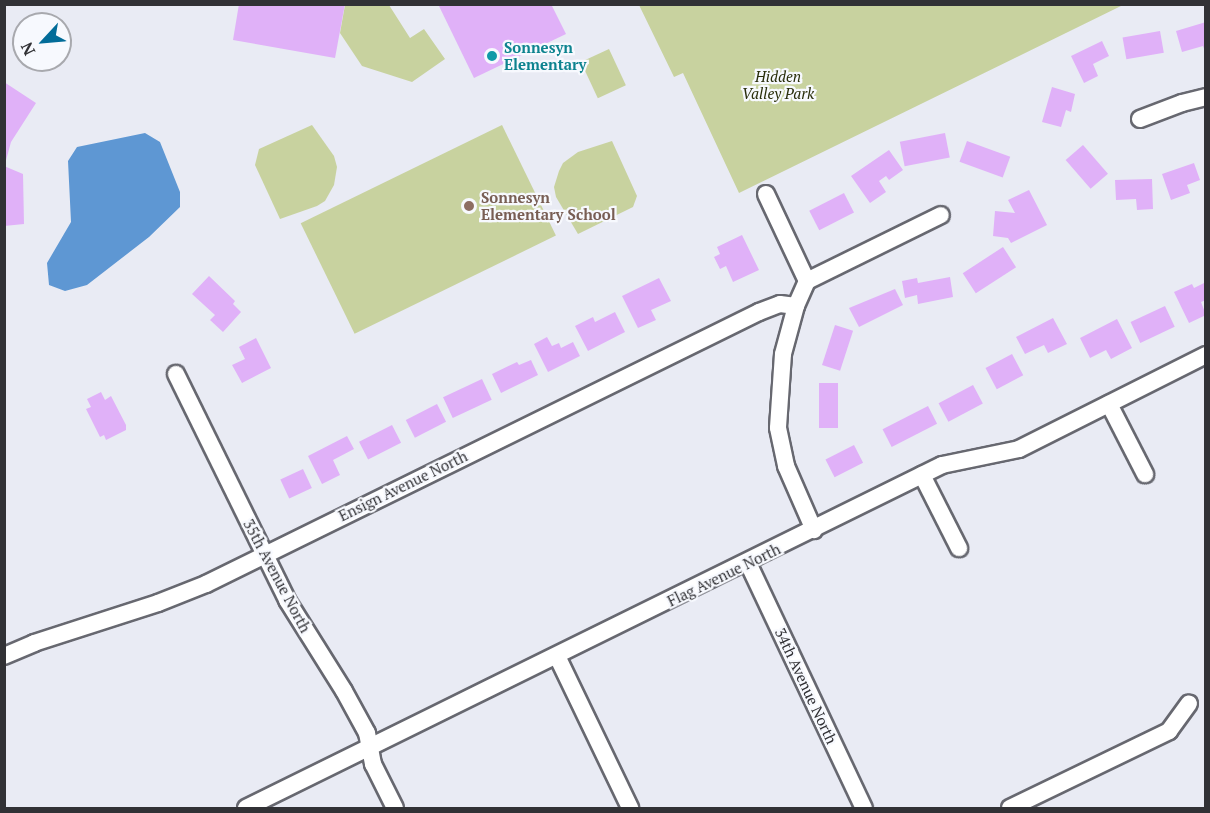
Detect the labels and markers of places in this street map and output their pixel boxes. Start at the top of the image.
place label: Sonnesyn Elementary [504,38,587,73]
marker: Sonnesyn Elementary [485,49,499,63]
place label: Sonnesyn Elementary School [481,188,616,223]
marker: Sonnesyn Elementary School [462,199,476,213]

